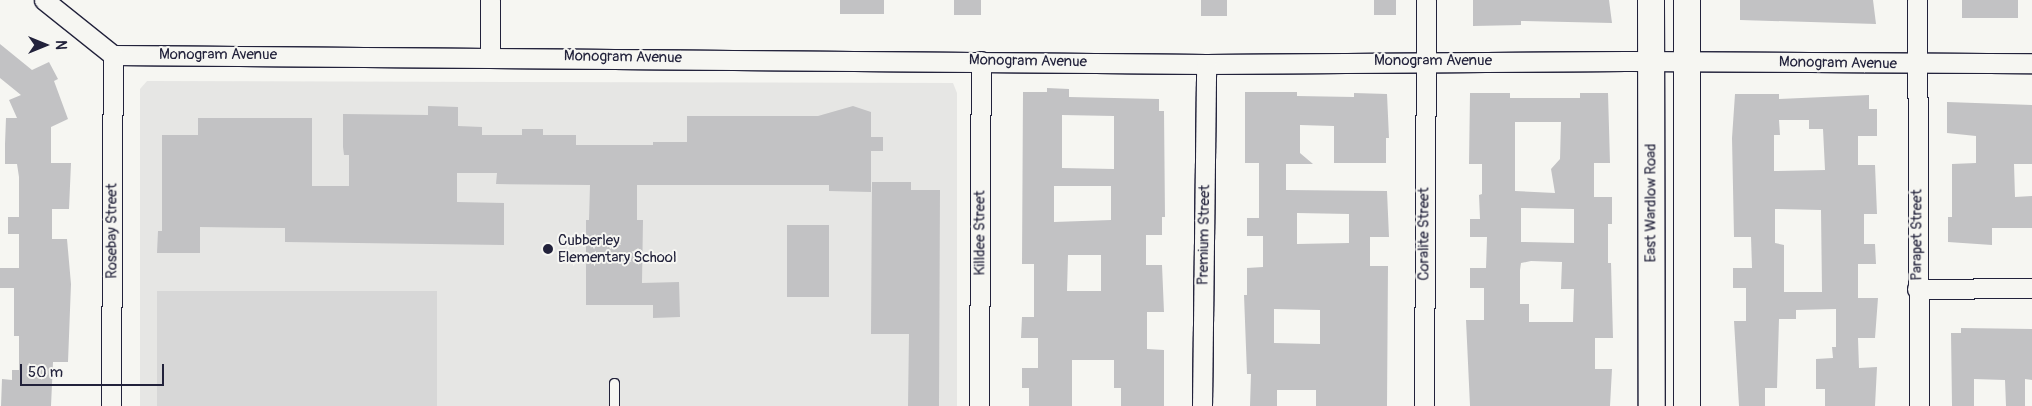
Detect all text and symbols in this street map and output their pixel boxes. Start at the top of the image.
north arrow [20,20,70,70]
text: N [52,40,69,50]
street label: Monogram Avenue [159,46,277,64]
street label: Monogram Avenue [564,47,682,67]
street label: Monogram Avenue [969,51,1087,71]
street label: Monogram Avenue [1374,52,1492,70]
street label: Monogram Avenue [1779,53,1897,73]
street label: East Wardlow Road [1642,144,1660,262]
street label: Rosebay Street [103,183,121,279]
street label: Premium Street [1194,185,1214,285]
street label: Coralite Street [1415,187,1433,281]
street label: Parapet Street [1908,189,1926,281]
street label: Killdee Street [971,190,989,276]
place label: Cubberley Elementary School [558,231,676,266]
marker: Cubberley Elementary School [542,243,554,255]
scale bar [22,354,166,386]
text: 50 m [28,363,63,382]

